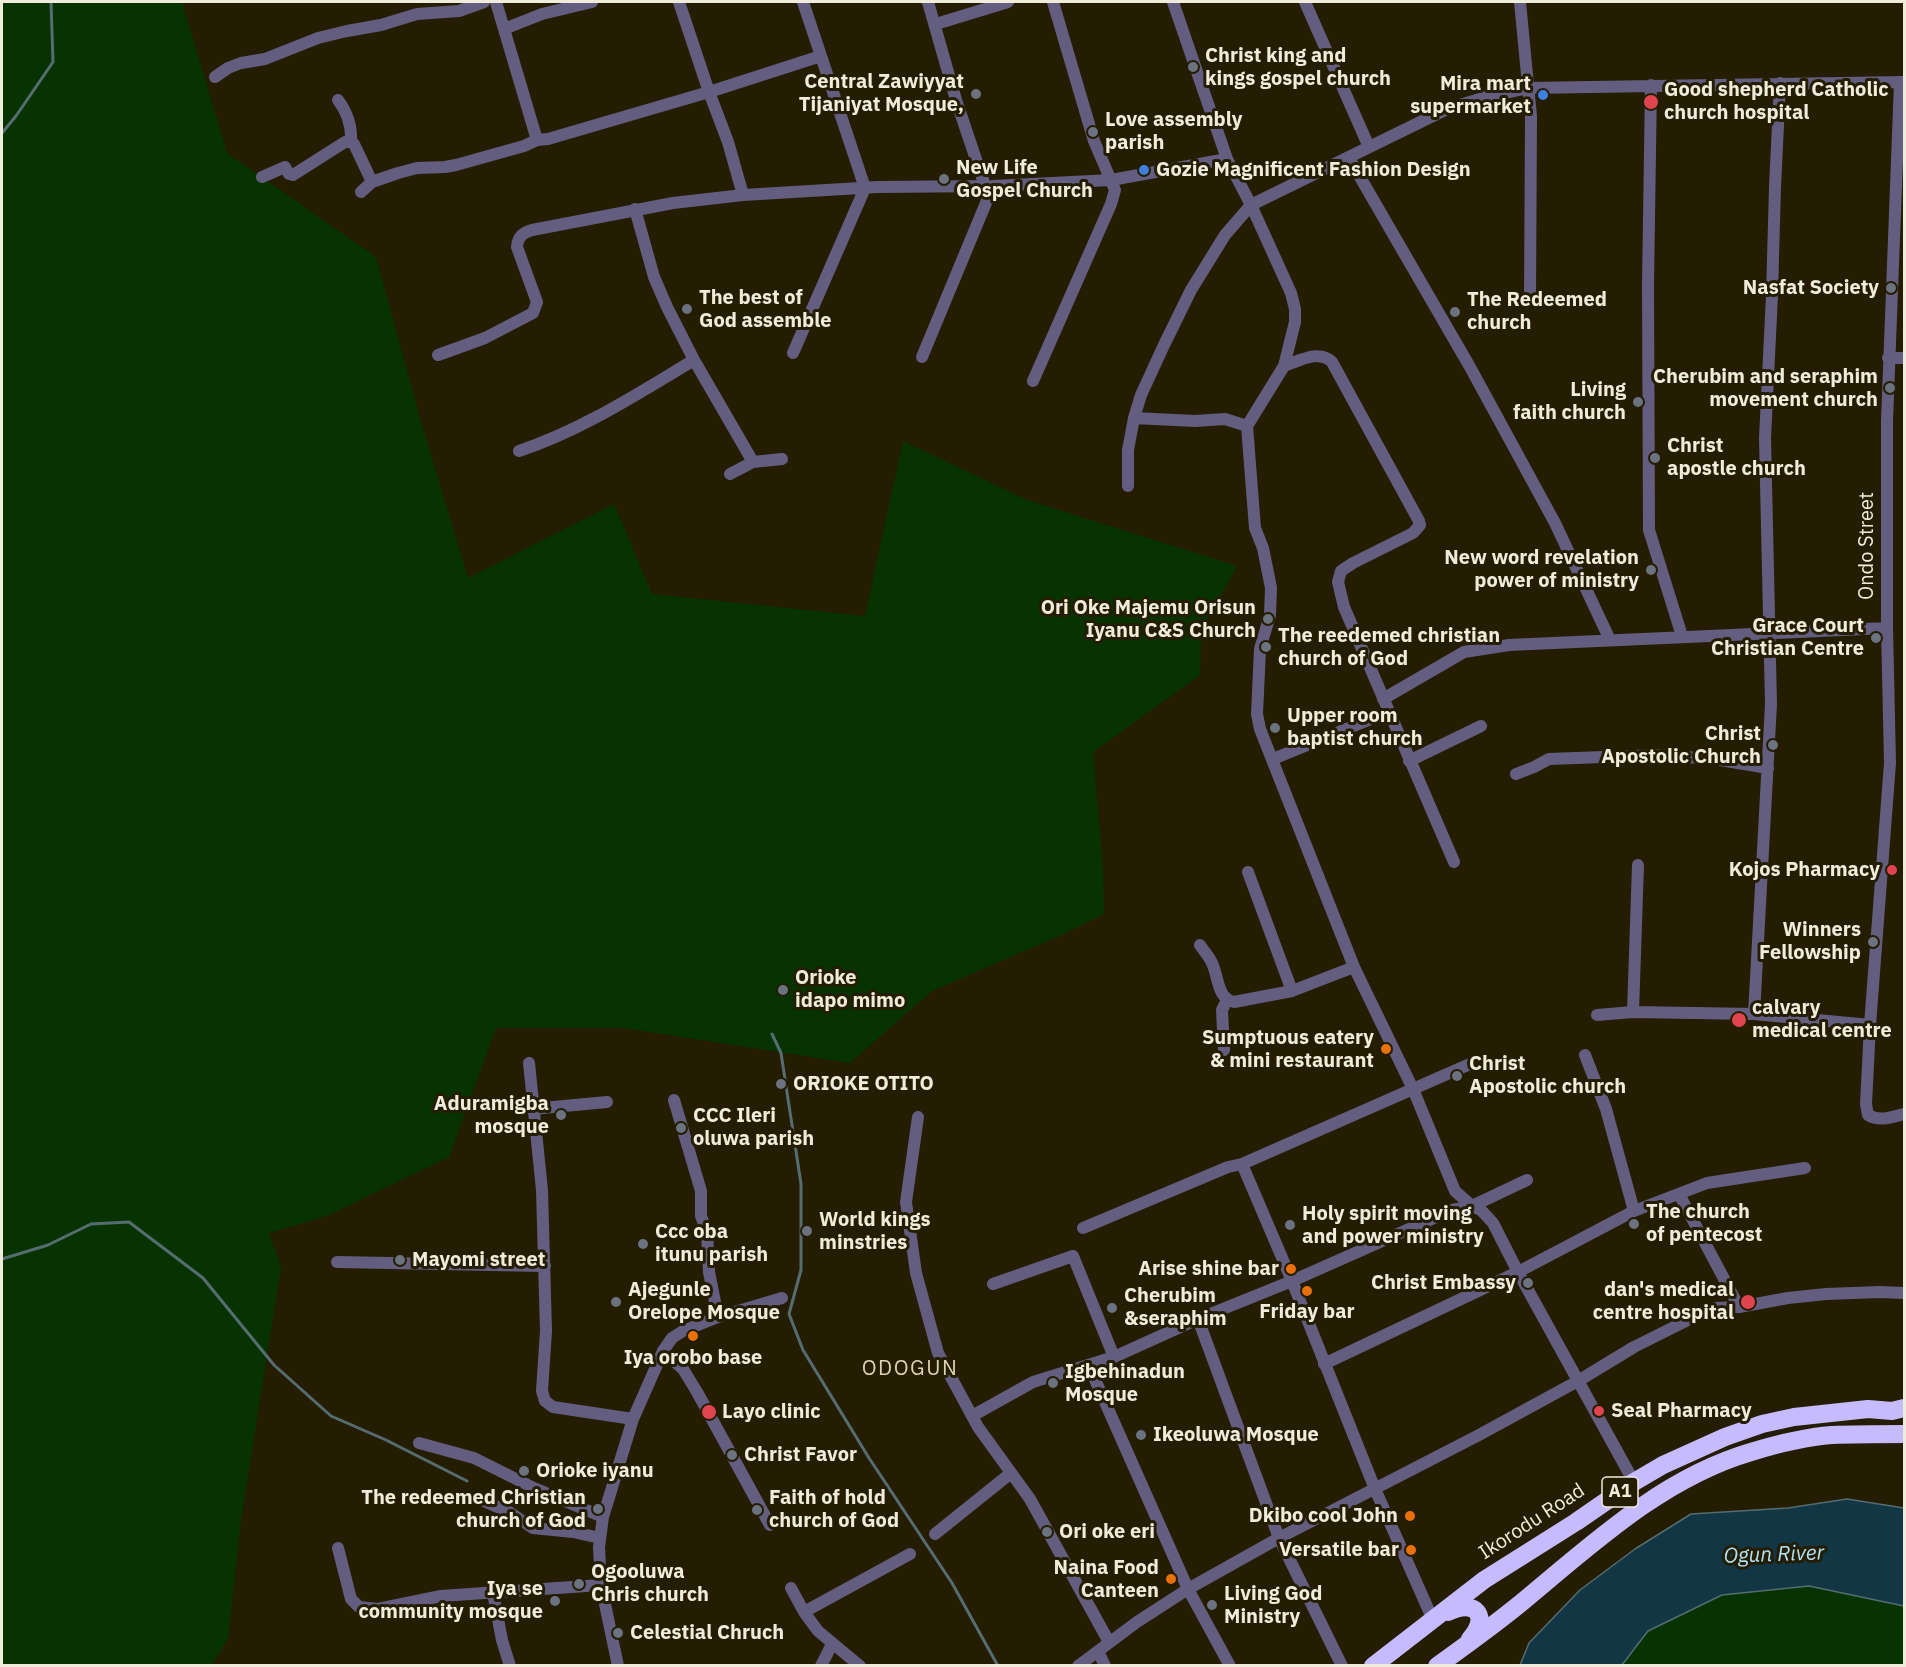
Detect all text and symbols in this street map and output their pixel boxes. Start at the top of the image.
place label: Christ king and kings gospel church [1205,44,1391,91]
marker: Christ king and kings gospel church [1186,60,1200,74]
place label: Central Zawiyyat Tijaniyat Mosque, [799,70,964,117]
place label: Mira mart supermarket [1410,72,1531,119]
place label: Good shepherd Catholic church hospital [1664,78,1889,125]
marker: Central Zawiyyat Tijaniyat Mosque, [969,87,983,101]
marker: Mira mart supermarket [1536,88,1550,102]
marker: Good shepherd Catholic church hospital [1642,93,1660,111]
place label: Love assembly parish [1105,108,1242,155]
marker: Love assembly parish [1086,125,1100,139]
place label: New Life Gospel Church [956,156,1093,203]
place label: Gozie Magnificent Fashion Design [1156,158,1471,182]
marker: Gozie Magnificent Fashion Design [1137,163,1151,177]
marker: New Life Gospel Church [937,172,951,186]
place label: Nasfat Society [1743,276,1879,300]
marker: Nasfat Society [1884,281,1898,295]
place label: The best of God assemble [699,286,832,333]
place label: The Redeemed church [1467,288,1607,335]
marker: The best of God assemble [680,302,694,316]
marker: The Redeemed church [1448,305,1462,319]
place label: Cherubim and seraphim movement church [1653,365,1878,412]
place label: Living faith church [1513,378,1626,425]
marker: Cherubim and seraphim movement church [1883,381,1897,395]
marker: Living faith church [1631,395,1645,409]
place label: Christ apostle church [1667,434,1806,481]
marker: Christ apostle church [1648,451,1662,465]
street label: Ondo Street [1855,492,1879,600]
place label: New word revelation power of ministry [1444,546,1639,593]
marker: New word revelation power of ministry [1644,563,1658,577]
place label: Ori Oke Majemu Orisun Iyanu C&S Church [1041,596,1256,643]
marker: Ori Oke Majemu Orisun Iyanu C&S Church [1261,612,1275,626]
place label: Grace Court Christian Centre [1711,614,1864,661]
place label: The reedemed christian church of God [1278,624,1500,671]
marker: Grace Court Christian Centre [1869,631,1883,645]
marker: The reedemed christian church of God [1259,640,1273,654]
place label: Upper room baptist church [1287,704,1423,751]
marker: Upper room baptist church [1268,721,1282,735]
place label: Christ Apostolic Church [1601,722,1761,769]
marker: Christ Apostolic Church [1766,738,1780,752]
place label: Kojos Pharmacy [1729,858,1880,882]
marker: Kojos Pharmacy [1885,863,1899,877]
place label: Winners Fellowship [1759,918,1861,965]
marker: Winners Fellowship [1866,935,1880,949]
place label: Orioke idapo mimo [795,966,905,1013]
marker: Orioke idapo mimo [776,983,790,997]
place label: calvary medical centre [1752,996,1892,1043]
marker: calvary medical centre [1730,1011,1748,1029]
place label: Sumptuous eatery & mini restaurant [1202,1026,1374,1073]
marker: Sumptuous eatery & mini restaurant [1379,1042,1393,1056]
place label: Christ Apostolic church [1469,1052,1626,1099]
marker: Christ Apostolic church [1450,1069,1464,1083]
place label: ORIOKE OTITO [793,1072,934,1096]
marker: ORIOKE OTITO [774,1077,788,1091]
place label: Aduramigba mosque [434,1092,549,1139]
place label: CCC Ileri oluwa parish [693,1104,814,1151]
marker: Aduramigba mosque [554,1108,568,1122]
marker: CCC Ileri oluwa parish [674,1121,688,1135]
place label: The church of pentecost [1646,1200,1762,1247]
place label: Holy spirit moving and power ministry [1302,1202,1484,1249]
place label: World kings minstries [819,1208,931,1255]
marker: The church of pentecost [1627,1217,1641,1231]
marker: Holy spirit moving and power ministry [1283,1218,1297,1232]
place label: Ccc oba itunu parish [655,1220,768,1267]
marker: World kings minstries [800,1224,814,1238]
marker: Ccc oba itunu parish [636,1237,650,1251]
place label: Mayomi street [412,1248,545,1272]
marker: Mayomi street [393,1253,407,1267]
place label: Arise shine bar [1138,1257,1279,1281]
marker: Arise shine bar [1284,1262,1298,1276]
place label: Christ Embassy [1371,1271,1516,1295]
marker: Christ Embassy [1521,1276,1535,1290]
place label: Ajegunle Orelope Mosque [628,1278,780,1325]
place label: dan's medical centre hospital [1593,1278,1734,1325]
place label: Cherubim &seraphim [1124,1284,1227,1331]
marker: Friday bar [1300,1284,1314,1298]
marker: dan's medical centre hospital [1739,1293,1757,1311]
marker: Ajegunle Orelope Mosque [609,1295,623,1309]
place label: Friday bar [1259,1300,1355,1324]
marker: Cherubim &seraphim [1105,1301,1119,1315]
marker: Iya orobo base [686,1329,700,1343]
place label: Iya orobo base [624,1346,762,1370]
district label: ODOGUN [862,1356,958,1382]
place label: Igbehinadun Mosque [1065,1360,1185,1407]
marker: Igbehinadun Mosque [1046,1376,1060,1390]
place label: Seal Pharmacy [1611,1399,1752,1423]
place label: Layo clinic [722,1400,820,1424]
marker: Layo clinic [700,1403,718,1421]
marker: Seal Pharmacy [1592,1404,1606,1418]
place label: Ikeoluwa Mosque [1153,1423,1319,1447]
marker: Ikeoluwa Mosque [1134,1428,1148,1442]
place label: Christ Favor [744,1443,857,1467]
marker: Christ Favor [725,1448,739,1462]
place label: Orioke iyanu [536,1459,654,1483]
marker: Orioke iyanu [517,1464,531,1478]
road number: A1 [1602,1477,1638,1507]
street label: Ikorodu Road [1475,1479,1589,1565]
place label: The redeemed Christian church of God [361,1486,586,1533]
place label: Faith of hold church of God [769,1486,899,1533]
marker: The redeemed Christian church of God [591,1502,605,1516]
marker: Faith of hold church of God [750,1503,764,1517]
place label: Dkibo cool John [1249,1504,1398,1528]
marker: Dkibo cool John [1403,1509,1417,1523]
place label: Ori oke eri [1059,1520,1155,1544]
marker: Ori oke eri [1040,1525,1054,1539]
place label: Versatile bar [1279,1538,1399,1562]
water label: Ogun River [1723,1541,1825,1569]
marker: Versatile bar [1404,1543,1418,1557]
place label: Naina Food Canteen [1054,1556,1159,1603]
place label: Ogooluwa Chris church [591,1560,709,1607]
marker: Naina Food Canteen [1164,1572,1178,1586]
place label: Iya se community mosque [359,1577,543,1624]
marker: Ogooluwa Chris church [572,1577,586,1591]
place label: Living God Ministry [1224,1582,1322,1629]
marker: Iya se community mosque [548,1594,562,1608]
marker: Living God Ministry [1205,1598,1219,1612]
place label: Celestial Chruch [630,1621,784,1645]
marker: Celestial Chruch [611,1626,625,1640]

